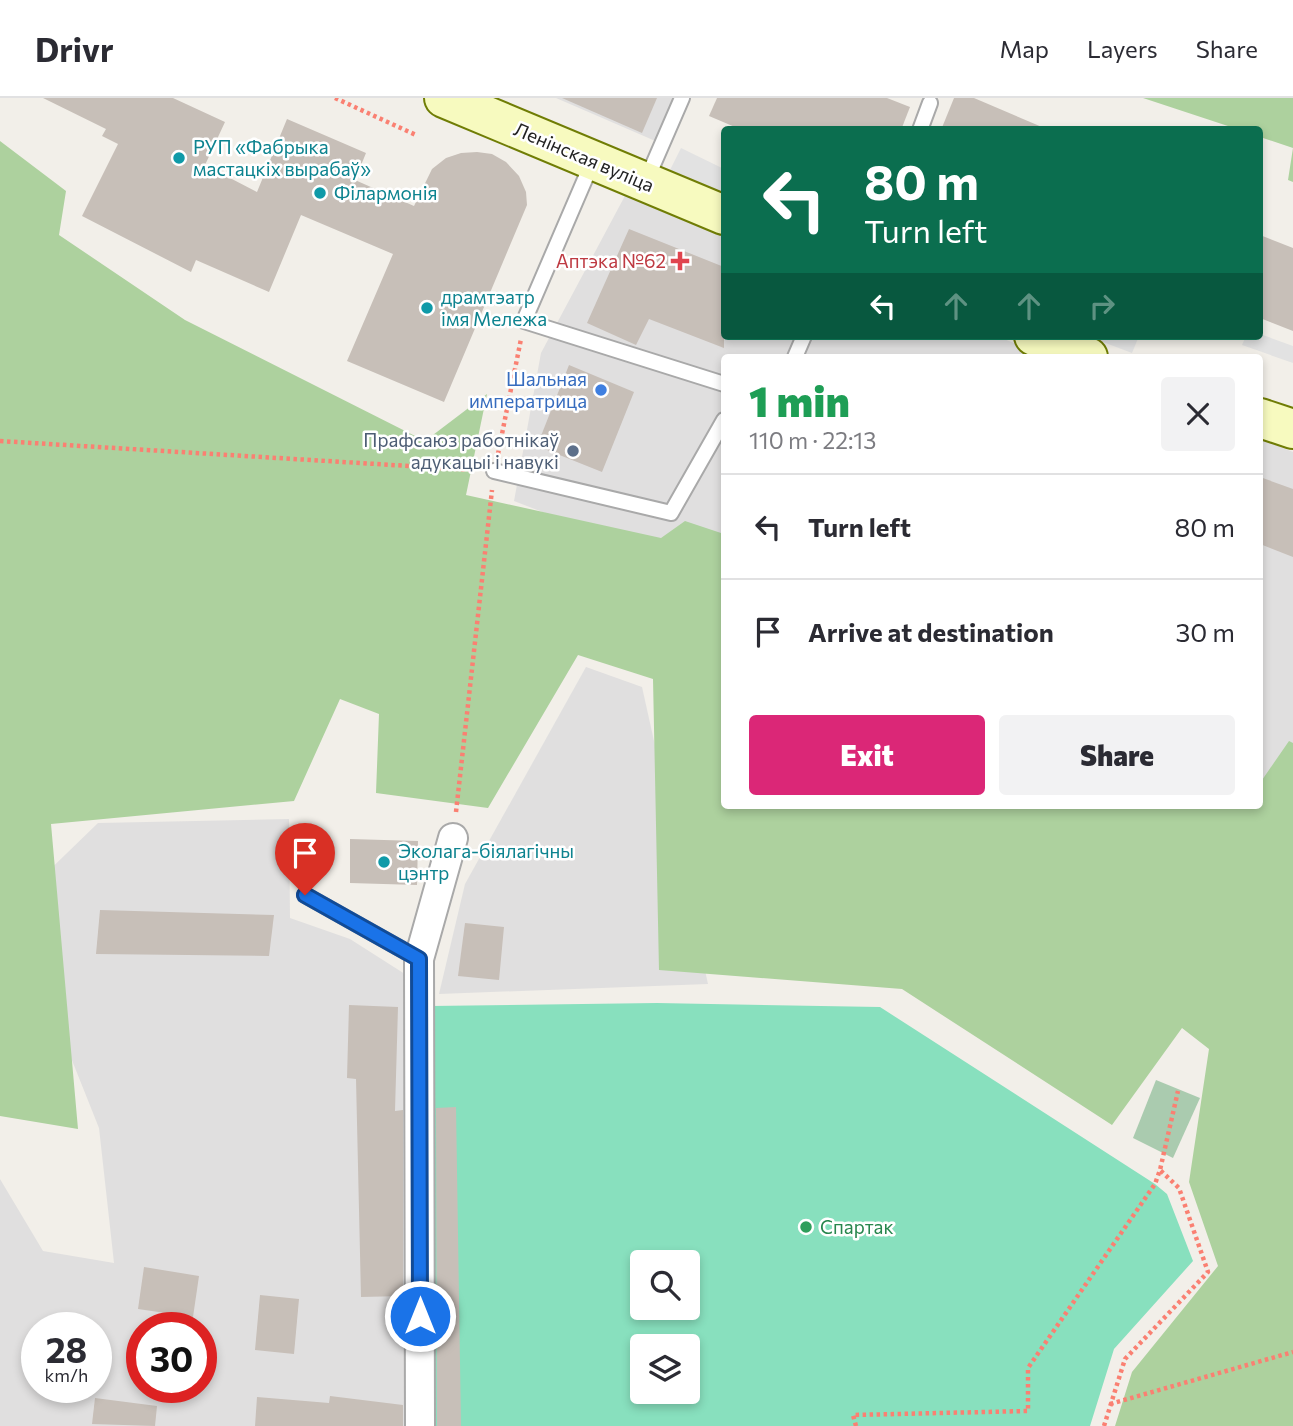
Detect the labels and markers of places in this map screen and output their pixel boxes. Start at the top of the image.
place label: РУП «Фабрыка мастацкіх вырабаў» [193,135,371,180]
marker: РУП «Фабрыка мастацкіх вырабаў» [171,150,187,166]
place label: Філармонія [334,181,438,204]
marker: Філармонія [312,185,328,201]
place label: Аптэка №62 [556,249,666,272]
marker: Аптэка №62 [672,253,688,269]
place label: драмтэатр імя Мележа [441,285,547,330]
marker: драмтэатр імя Мележа [419,300,435,316]
place label: Шальная императрица [469,367,587,412]
marker: Шальная императрица [593,382,609,398]
place label: Прафсаюз работнікаў адукацыі і навукі [363,428,559,473]
marker: Прафсаюз работнікаў адукацыі і навукі [565,443,581,459]
pin [275,823,335,895]
place label: Эколага-біялагічны цэнтр [398,839,574,884]
marker: Эколага-біялагічны цэнтр [376,854,392,870]
place label: Спартак [820,1215,894,1238]
marker: Спартак [798,1219,814,1235]

